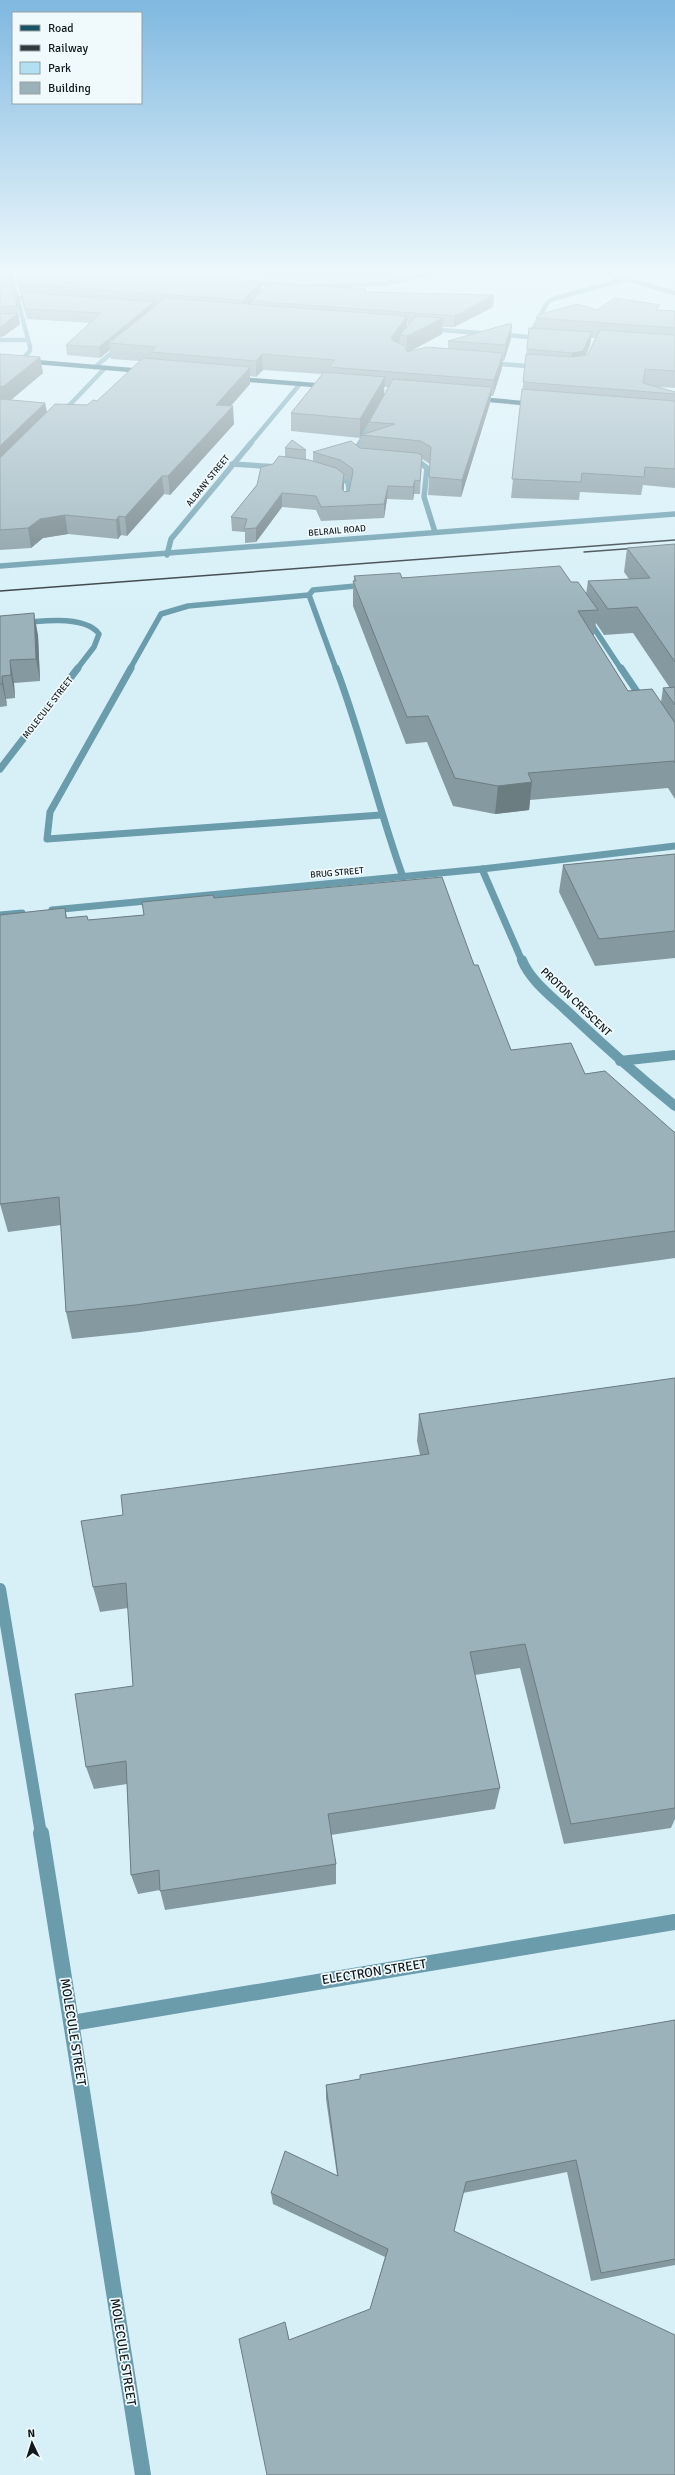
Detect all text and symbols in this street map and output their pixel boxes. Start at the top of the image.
legend [12,12,142,104]
text: Road [48,21,74,36]
text: Railway [48,41,88,56]
text: Park [48,61,71,76]
text: Building [48,81,91,96]
street label: ALBANY STREET [184,453,232,509]
street label: BELRAIL ROAD [308,523,366,539]
street label: MOLECULE STREET [21,675,76,741]
street label: BRUG STREET [310,865,365,881]
street label: PROTON CRESCENT [538,965,614,1039]
street label: ELECTRON STREET [321,1956,428,1988]
street label: MOLECULE STREET [57,1977,89,2087]
street label: MOLECULE STREET [107,2297,139,2407]
north arrow [12,2423,52,2463]
text: N [27,2427,36,2440]

